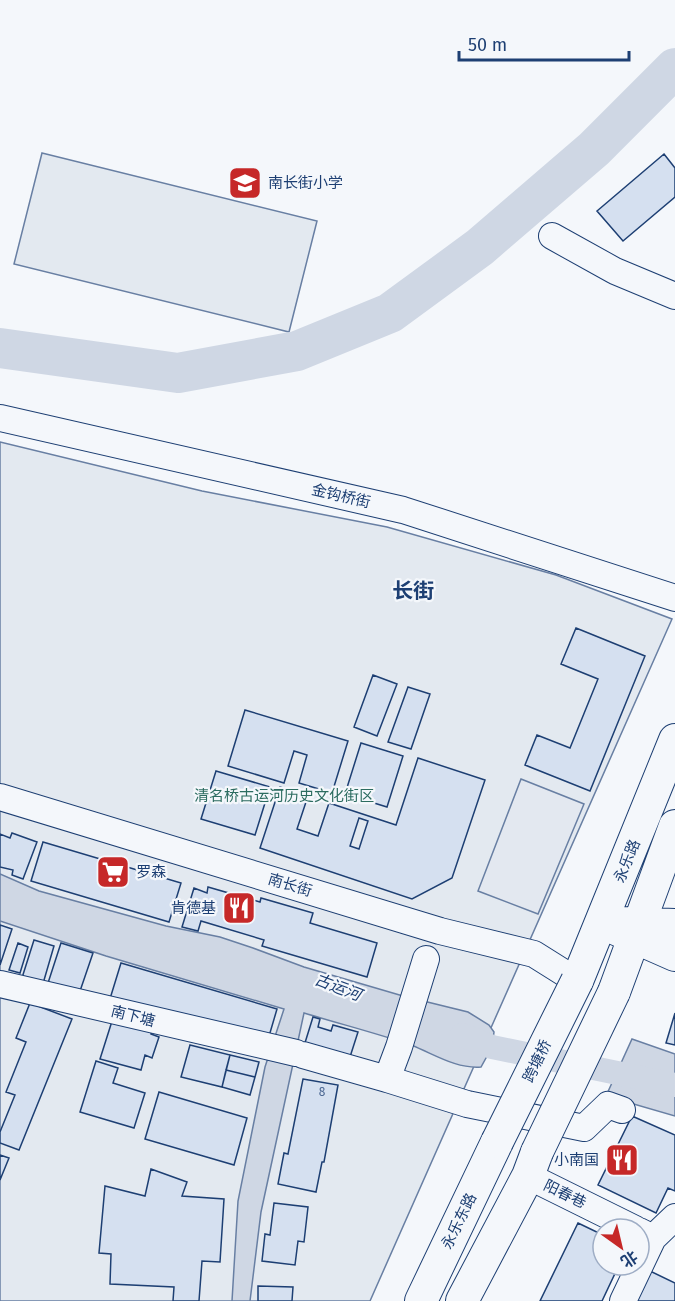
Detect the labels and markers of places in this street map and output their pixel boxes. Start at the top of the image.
school or university icon: 南长街小学 [227,165,263,201]
place label: 南长街小学 [268,174,343,192]
supermarket icon: 罗森 [95,854,131,890]
place label: 罗森 [136,863,166,881]
restaurant icon: 肯德基 [221,890,257,926]
place label: 肯德基 [171,899,216,917]
restaurant icon: 小南国 [604,1142,640,1178]
place label: 小南国 [554,1151,599,1169]

